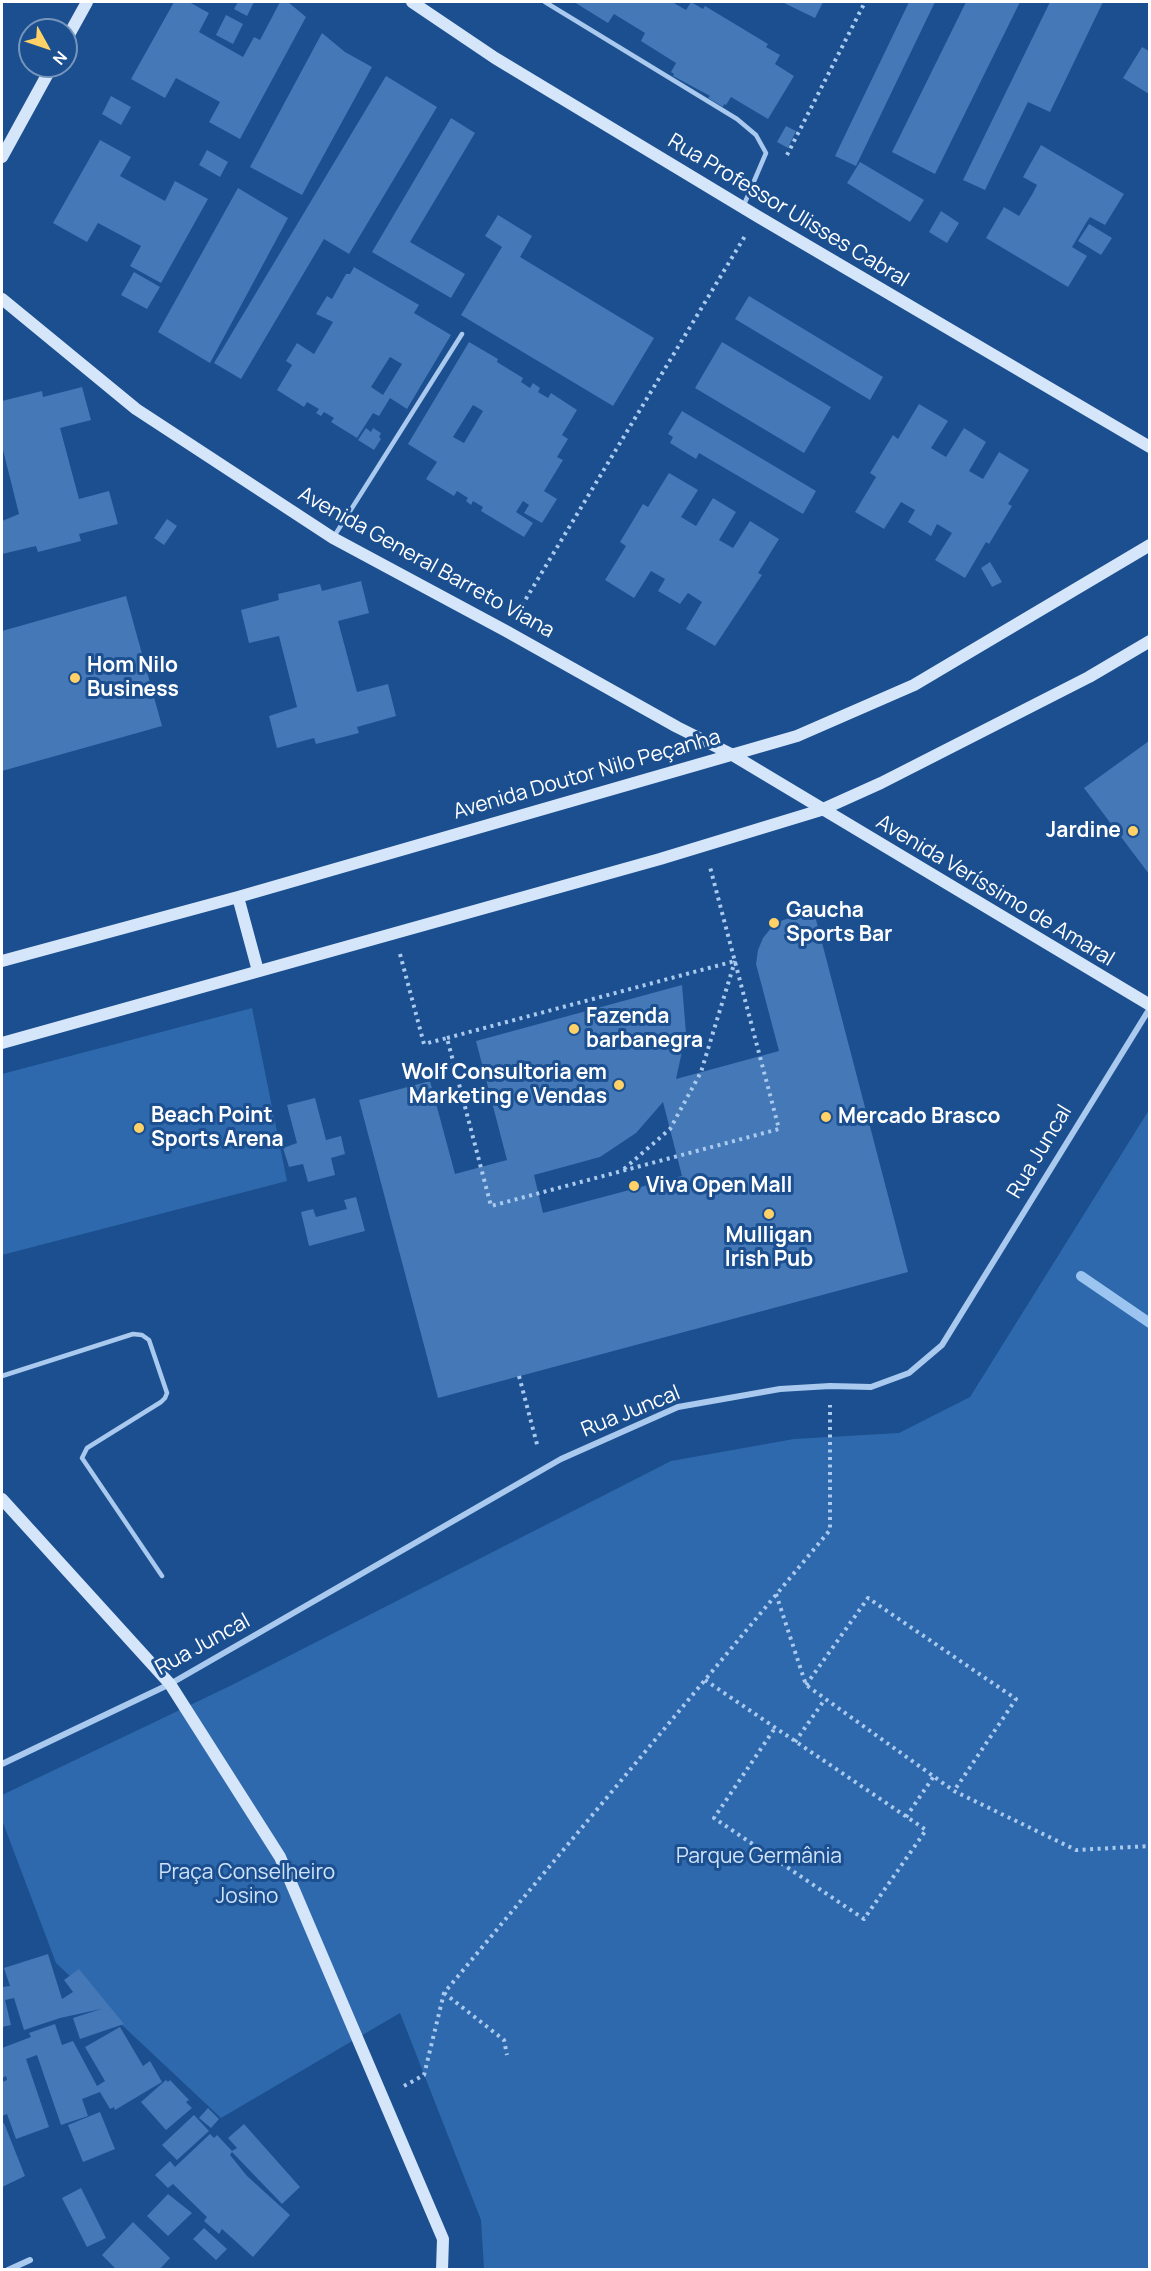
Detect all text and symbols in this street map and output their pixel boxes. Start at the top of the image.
north arrow [18,18,78,78]
text: N [48,47,72,70]
street label: Rua Professor Ulisses Cabral [663,129,913,293]
street label: Avenida General Barreto Viana [293,482,559,644]
place label: Hom Nilo Business [87,653,179,703]
marker: Hom Nilo Business [68,671,82,685]
street label: Avenida Doutor Nilo Peçanha [450,725,724,825]
street label: Avenida Veríssimo de Amaral [871,810,1119,972]
place label: Jardine [1046,818,1121,844]
marker: Jardine [1126,824,1140,838]
place label: Gaucha Sports Bar [786,898,892,948]
marker: Gaucha Sports Bar [767,916,781,930]
place label: Fazenda barbanegra [586,1004,703,1054]
marker: Fazenda barbanegra [567,1022,581,1036]
place label: Wolf Consultoria em Marketing e Vendas [401,1060,607,1110]
marker: Wolf Consultoria em Marketing e Vendas [612,1078,626,1092]
street label: Rua Juncal [1002,1101,1078,1203]
place label: Beach Point Sports Arena [151,1103,284,1153]
place label: Mercado Brasco [838,1104,1000,1130]
marker: Mercado Brasco [819,1110,833,1124]
marker: Beach Point Sports Arena [132,1121,146,1135]
place label: Viva Open Mall [646,1173,792,1199]
marker: Viva Open Mall [627,1179,641,1193]
marker: Mulligan Irish Pub [762,1207,776,1221]
place label: Mulligan Irish Pub [725,1223,813,1273]
street label: Rua Juncal [578,1381,684,1443]
street label: Rua Juncal [151,1609,255,1681]
park label: Parque Germânia [676,1844,842,1870]
park label: Praça Conselheiro Josino [159,1860,335,1910]

